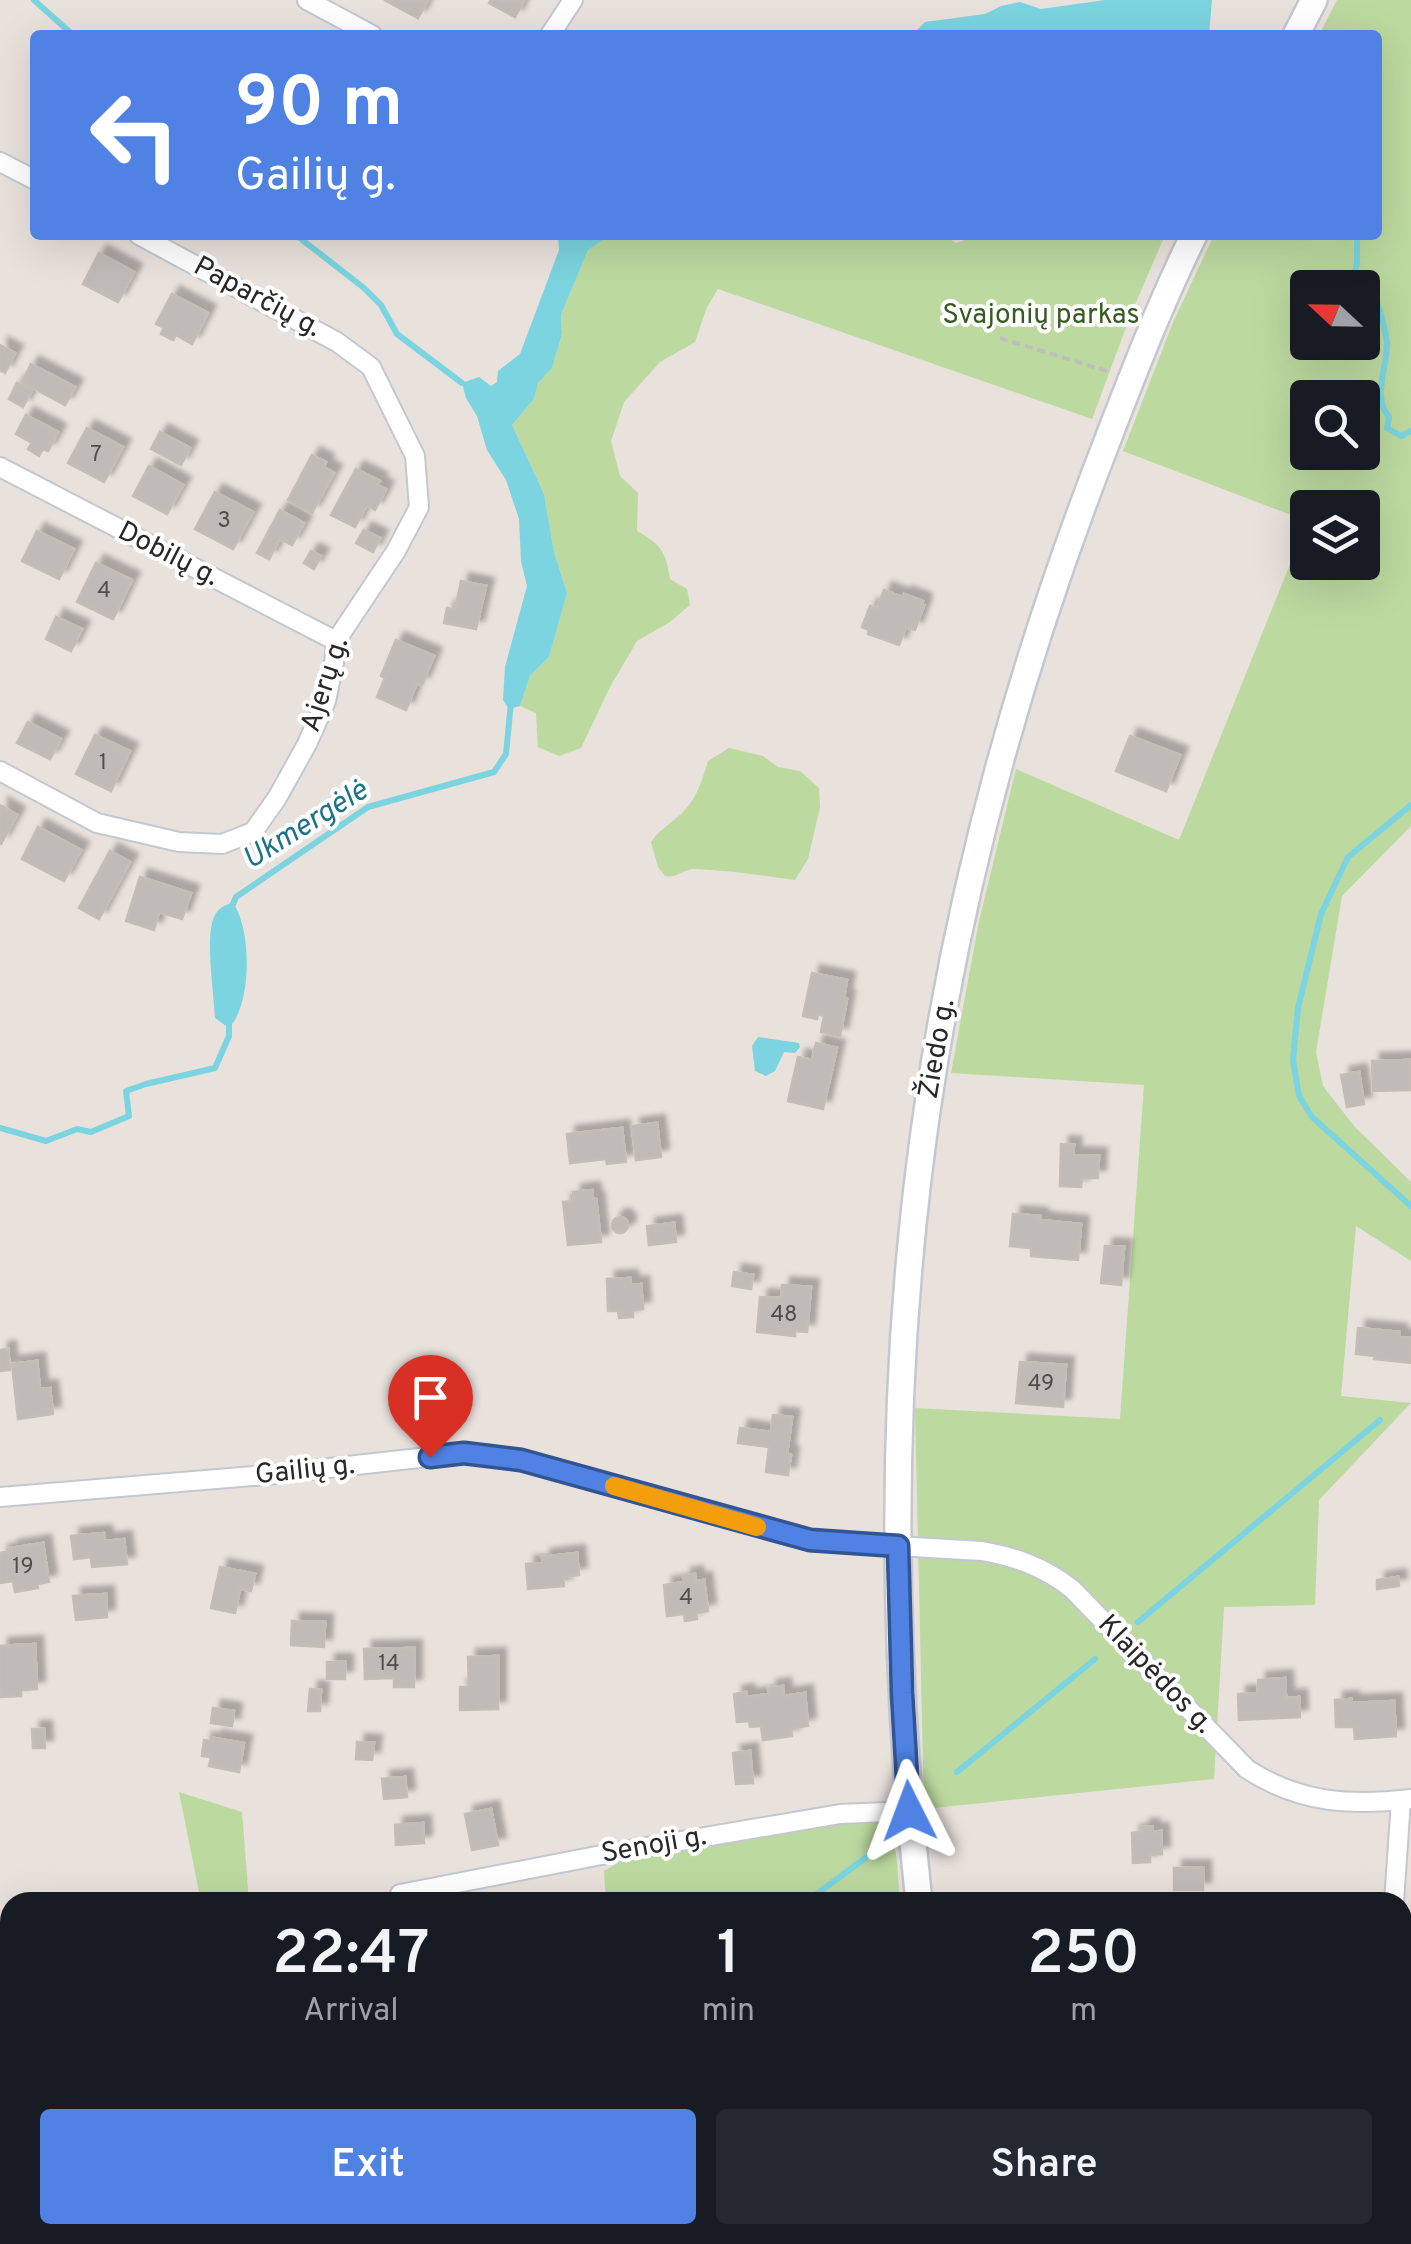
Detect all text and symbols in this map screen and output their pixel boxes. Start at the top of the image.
text: 90 m [235,62,403,151]
icon: left [70,70,200,200]
text: Gailių g. [235,149,396,206]
street label: Paparčių g. [187,249,327,347]
north arrow [1290,270,1380,360]
map controls [1290,270,1380,580]
park label: Svajonių parkas [942,298,1140,334]
button: search [1290,380,1380,470]
house number: 7 [90,442,102,469]
button: layers [1290,490,1380,580]
house number: 3 [217,508,231,535]
street label: Dobilų g. [111,514,225,596]
house number: 4 [97,578,111,605]
street label: Ajerų g. [294,633,358,737]
house number: 1 [99,750,107,777]
water label: Ukmergėlė [237,773,376,879]
street label: Žiedo g. [910,996,964,1102]
house number: 48 [770,1302,798,1329]
pin [388,1355,473,1458]
icon: arrive [403,1370,458,1425]
house number: 49 [1028,1371,1054,1398]
street label: Gailių g. [253,1448,357,1494]
house number: 19 [12,1554,34,1581]
house number: 4 [679,1585,693,1612]
street label: Klaipėdos g. [1089,1608,1221,1742]
house number: 14 [378,1651,400,1678]
position arrow [857,1759,961,1863]
street label: Senoji g. [599,1819,709,1873]
text: 22:47 [272,1919,430,1995]
text: 1 [717,1919,740,1995]
text: 250 [1027,1919,1140,1995]
text: Arrival [303,1992,399,2032]
text: min [702,1992,755,2032]
text: m [1070,1992,1097,2032]
button: Exit [40,2109,696,2224]
button: Share [716,2109,1372,2224]

